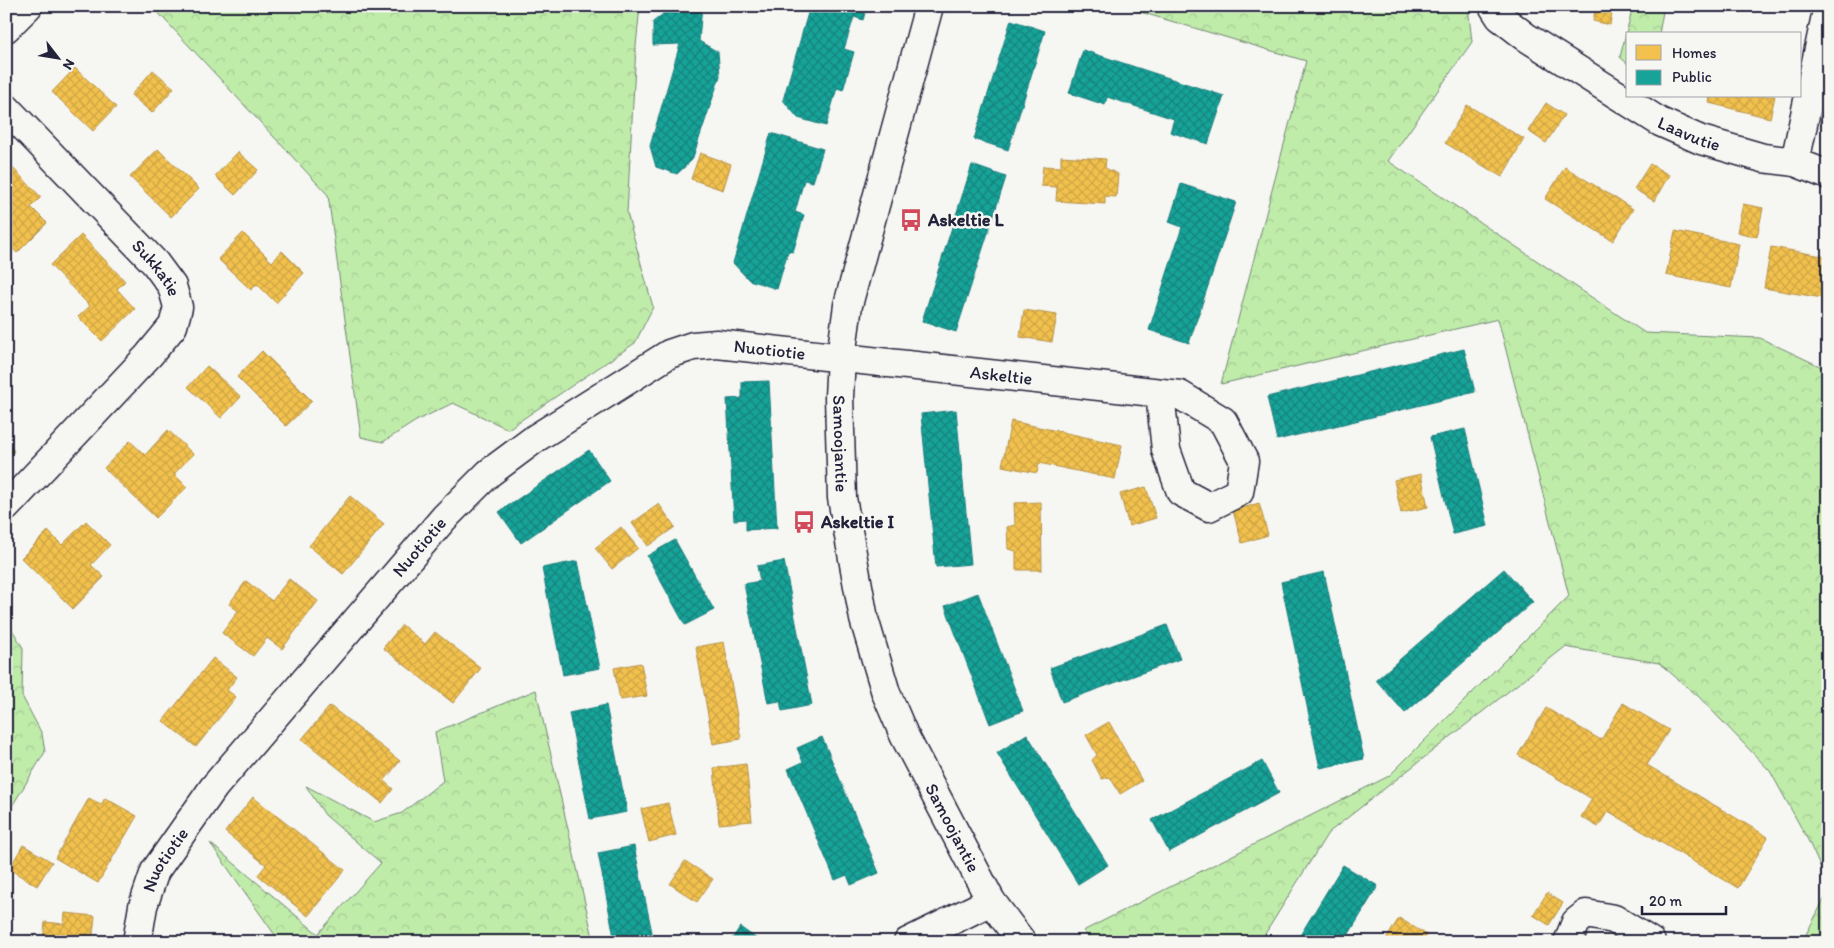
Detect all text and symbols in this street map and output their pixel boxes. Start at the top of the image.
north arrow [32,32,82,82]
legend [1626,32,1802,98]
text: Homes [1672,44,1717,62]
text: N [59,56,78,73]
text: Public [1672,68,1712,86]
street label: Laavutie [1654,111,1723,156]
bus stop icon: Askeltie L [898,207,924,233]
place label: Askeltie L [927,209,1004,231]
street label: Sukkatie [127,235,185,299]
street label: Nuotiotie [733,335,807,365]
street label: Askeltie [969,361,1034,390]
street label: Samoojantie [828,395,853,493]
bus stop icon: Askeltie I [791,509,817,535]
place label: Askeltie I [820,511,894,533]
street label: Nuotiotie [388,512,451,581]
street label: Samoojantie [920,780,985,876]
street label: Nuotiotie [138,823,193,895]
scale bar [1642,883,1725,915]
text: 20 m [1649,892,1683,910]

